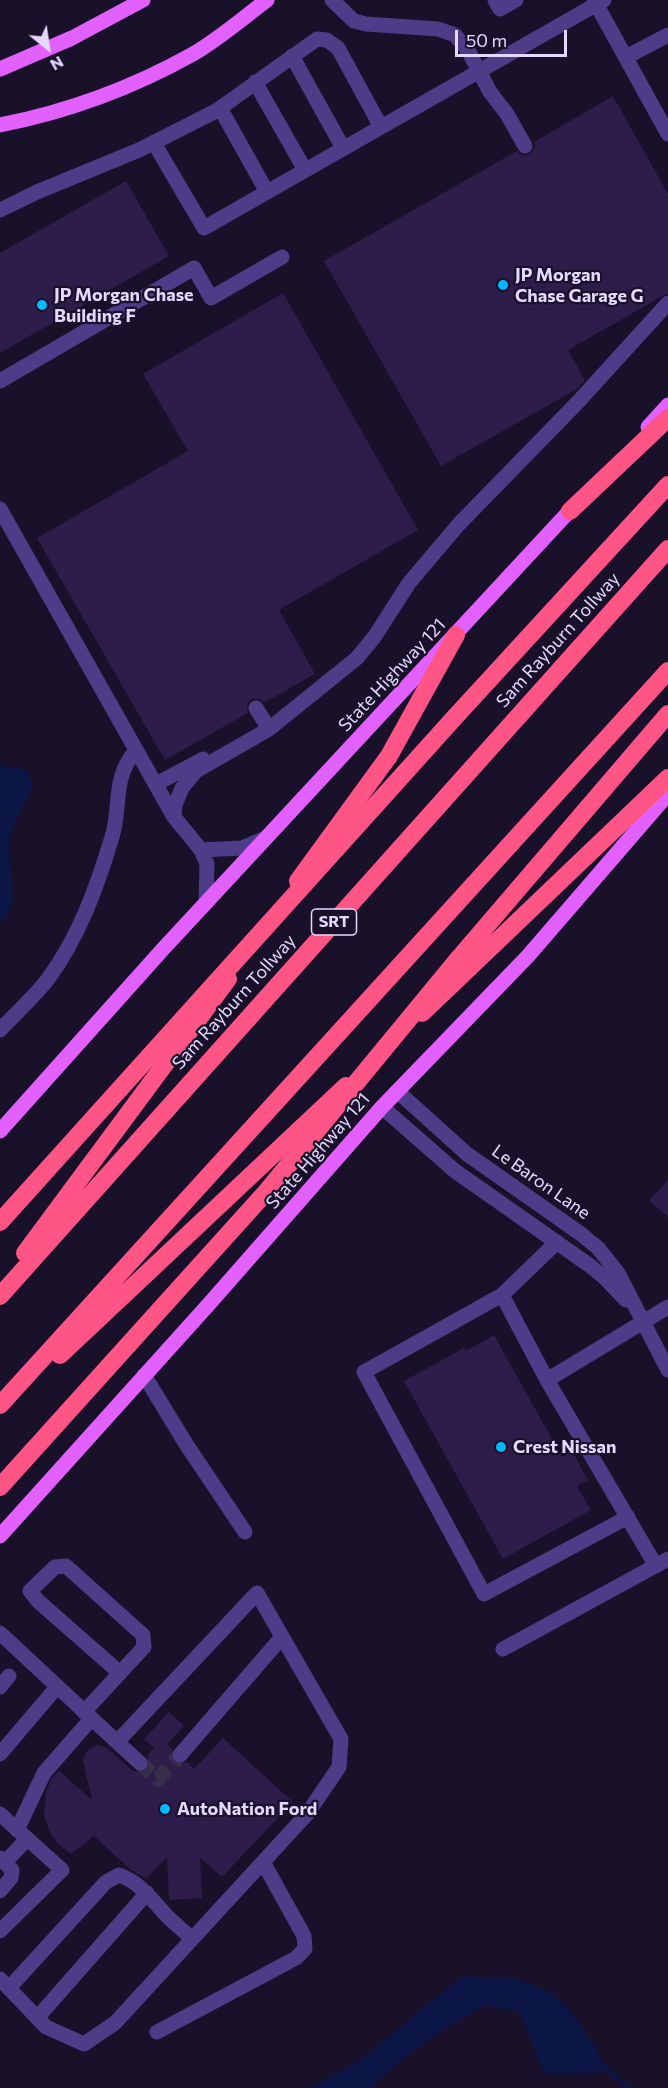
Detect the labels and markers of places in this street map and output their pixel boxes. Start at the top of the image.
place label: JP Morgan Chase Garage G [515,264,644,306]
marker: JP Morgan Chase Garage G [496,278,510,292]
place label: JP Morgan Chase Building F [54,284,194,326]
marker: JP Morgan Chase Building F [35,298,49,312]
place label: Crest Nissan [513,1436,616,1458]
marker: Crest Nissan [494,1440,508,1454]
place label: AutoNation Ford [177,1798,317,1820]
marker: AutoNation Ford [158,1802,172,1816]

